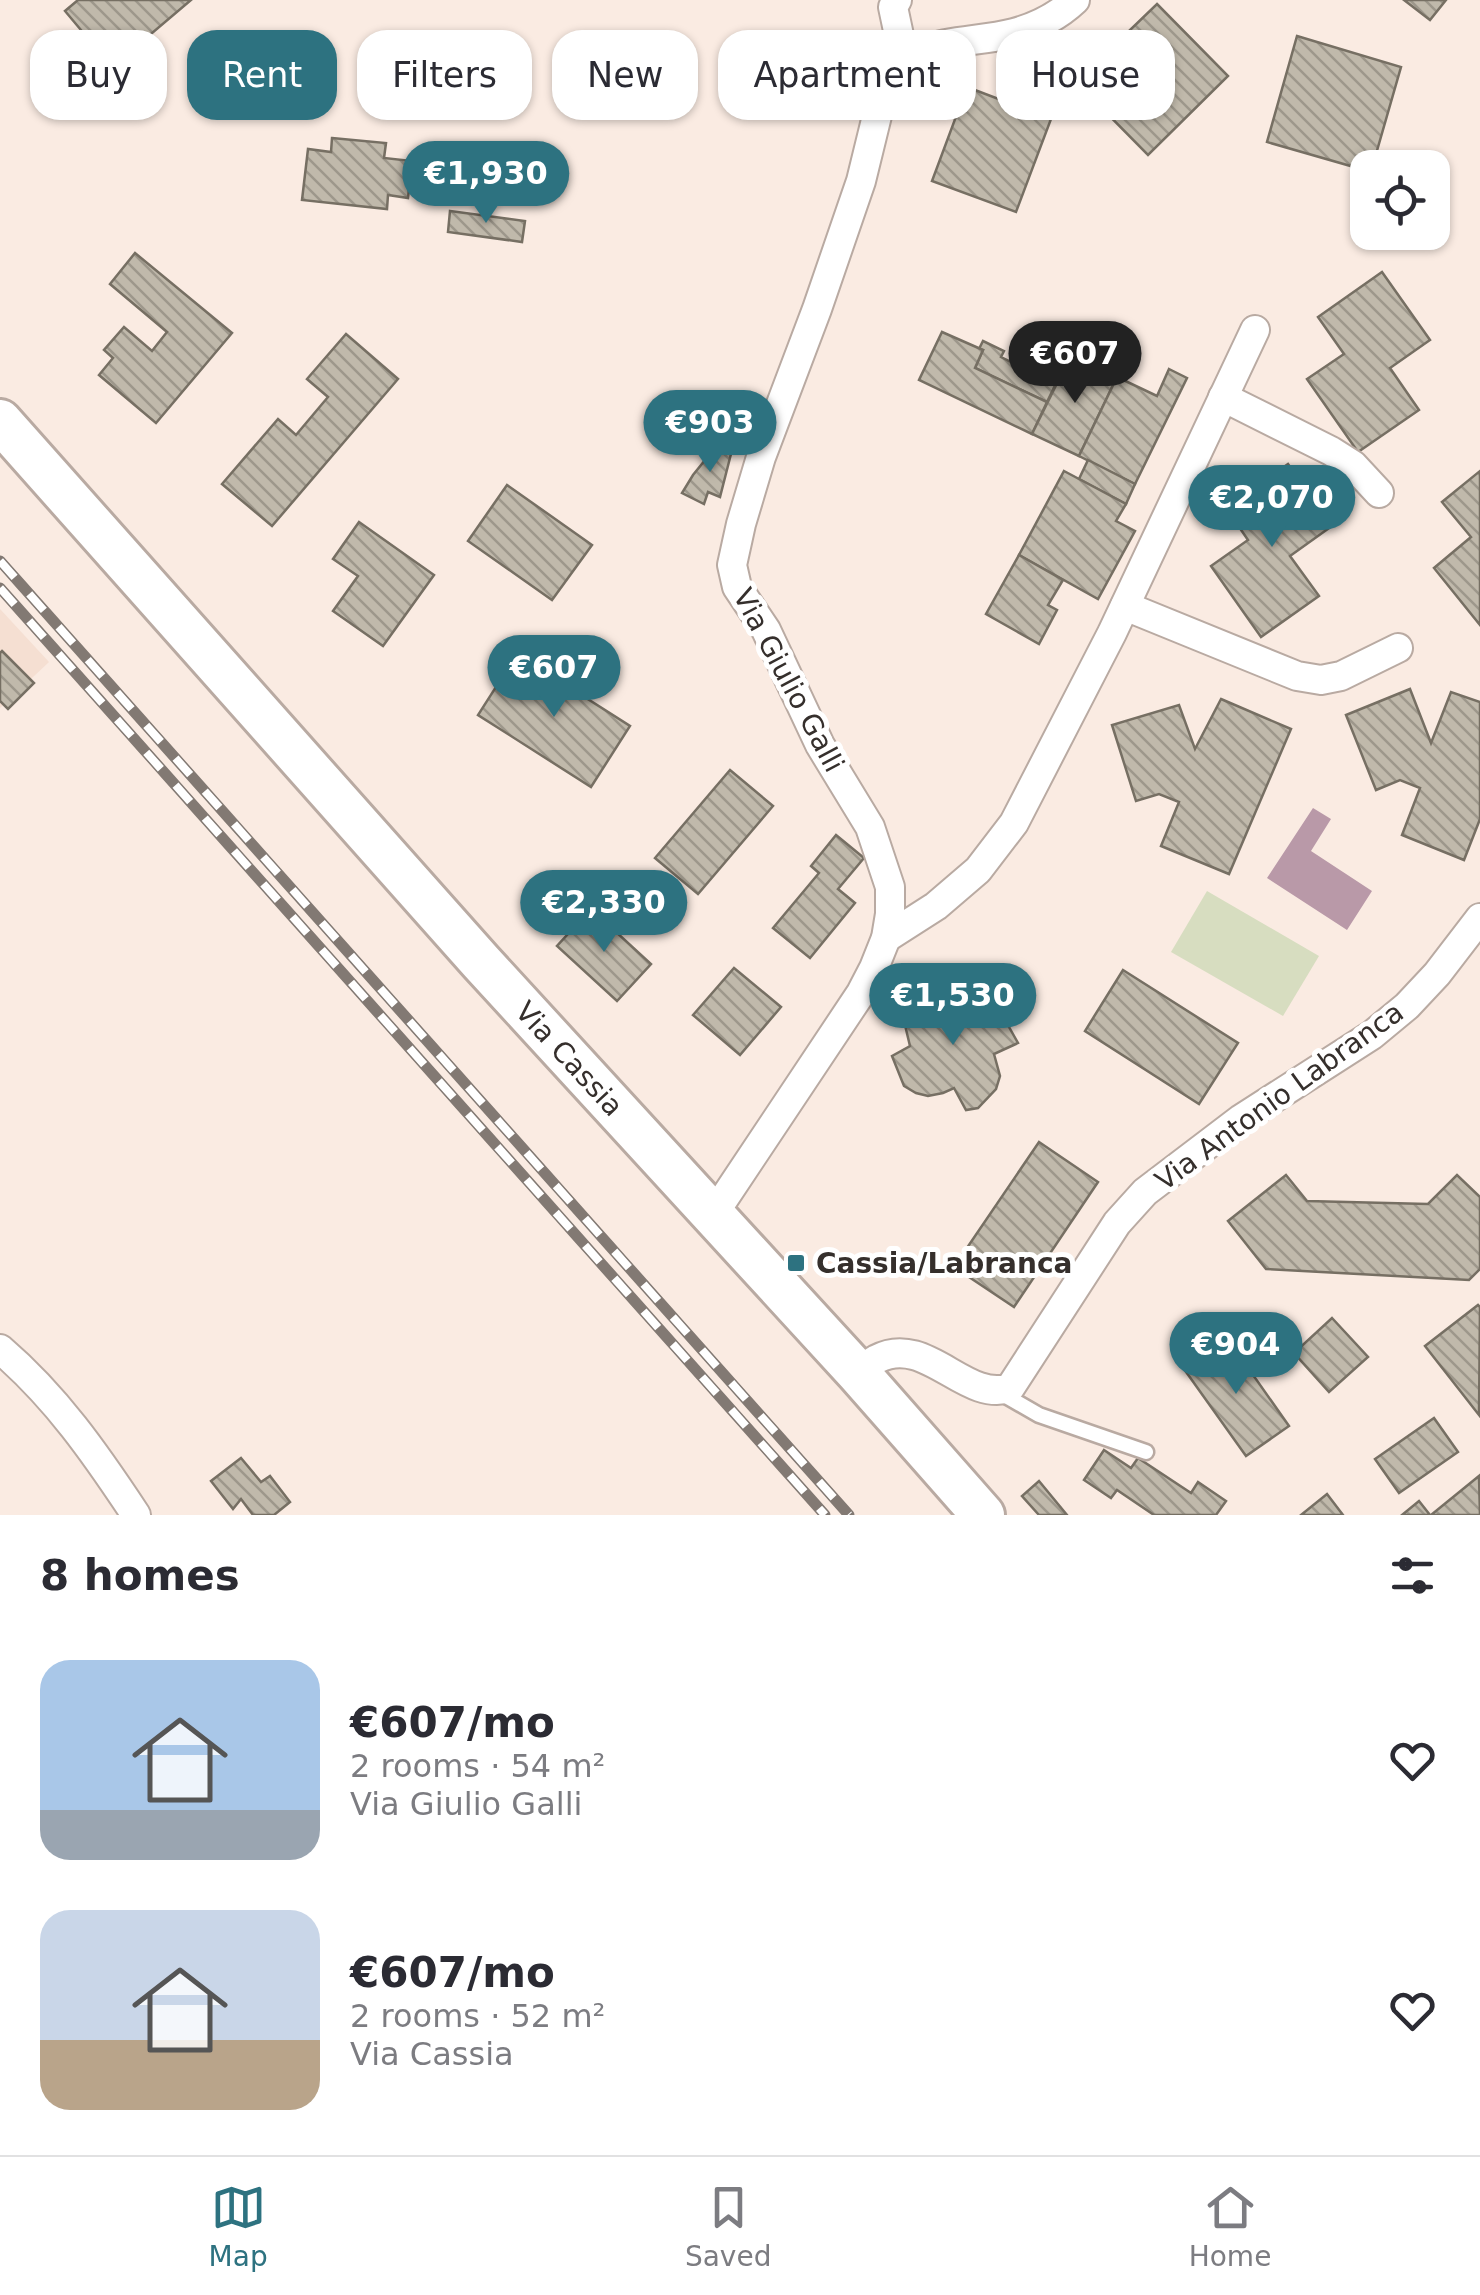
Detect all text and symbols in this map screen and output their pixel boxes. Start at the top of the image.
chip: Buy [30,30,167,120]
chip: Rent [187,30,337,120]
chip: Filters [357,30,532,120]
chip: New [552,30,698,120]
chip: Apartment [718,30,976,120]
chip: House [996,30,1175,120]
pin: €1,930 [405,141,567,226]
map controls [1350,150,1450,250]
button: locate [1350,150,1450,250]
text: €1,930 [424,154,548,192]
pin: €607 [1016,321,1134,406]
text: €607 [1030,334,1120,372]
pin: €903 [651,390,769,475]
text: €903 [665,403,755,441]
pin: €2,070 [1191,465,1353,550]
text: €2,070 [1210,478,1334,516]
street label: Via Giulio Galli [726,583,851,778]
pin: €607 [495,635,613,720]
text: €607 [509,648,599,686]
pin: €2,330 [523,870,685,955]
text: €2,330 [542,883,666,921]
pin: €1,530 [872,963,1034,1048]
text: €1,530 [891,976,1015,1014]
street label: Via Cassia [509,995,630,1123]
street label: Via Antonio Labranca [1149,995,1410,1197]
place label: Cassia/Labranca [816,1247,1072,1280]
marker: Cassia/Labranca [785,1252,807,1274]
pin: €904 [1177,1312,1295,1397]
text: €904 [1191,1325,1281,1363]
icon: filters [1385,1548,1440,1603]
text: 8 homes [40,1551,240,1600]
text: €607/mo [350,1698,555,1747]
icon: home [120,1700,240,1820]
icon: heart [1385,1733,1440,1788]
text: 2 rooms · 54 m² [350,1747,605,1785]
text: Via Giulio Galli [350,1785,582,1823]
text: €607/mo [350,1948,555,1997]
icon: home [120,1950,240,2070]
icon: heart [1385,1983,1440,2038]
text: 2 rooms · 52 m² [350,1997,605,2035]
text: Via Cassia [350,2035,514,2073]
tab: Map [209,2180,268,2273]
tab: Saved [685,2180,771,2273]
tab: Home [1189,2180,1271,2273]

